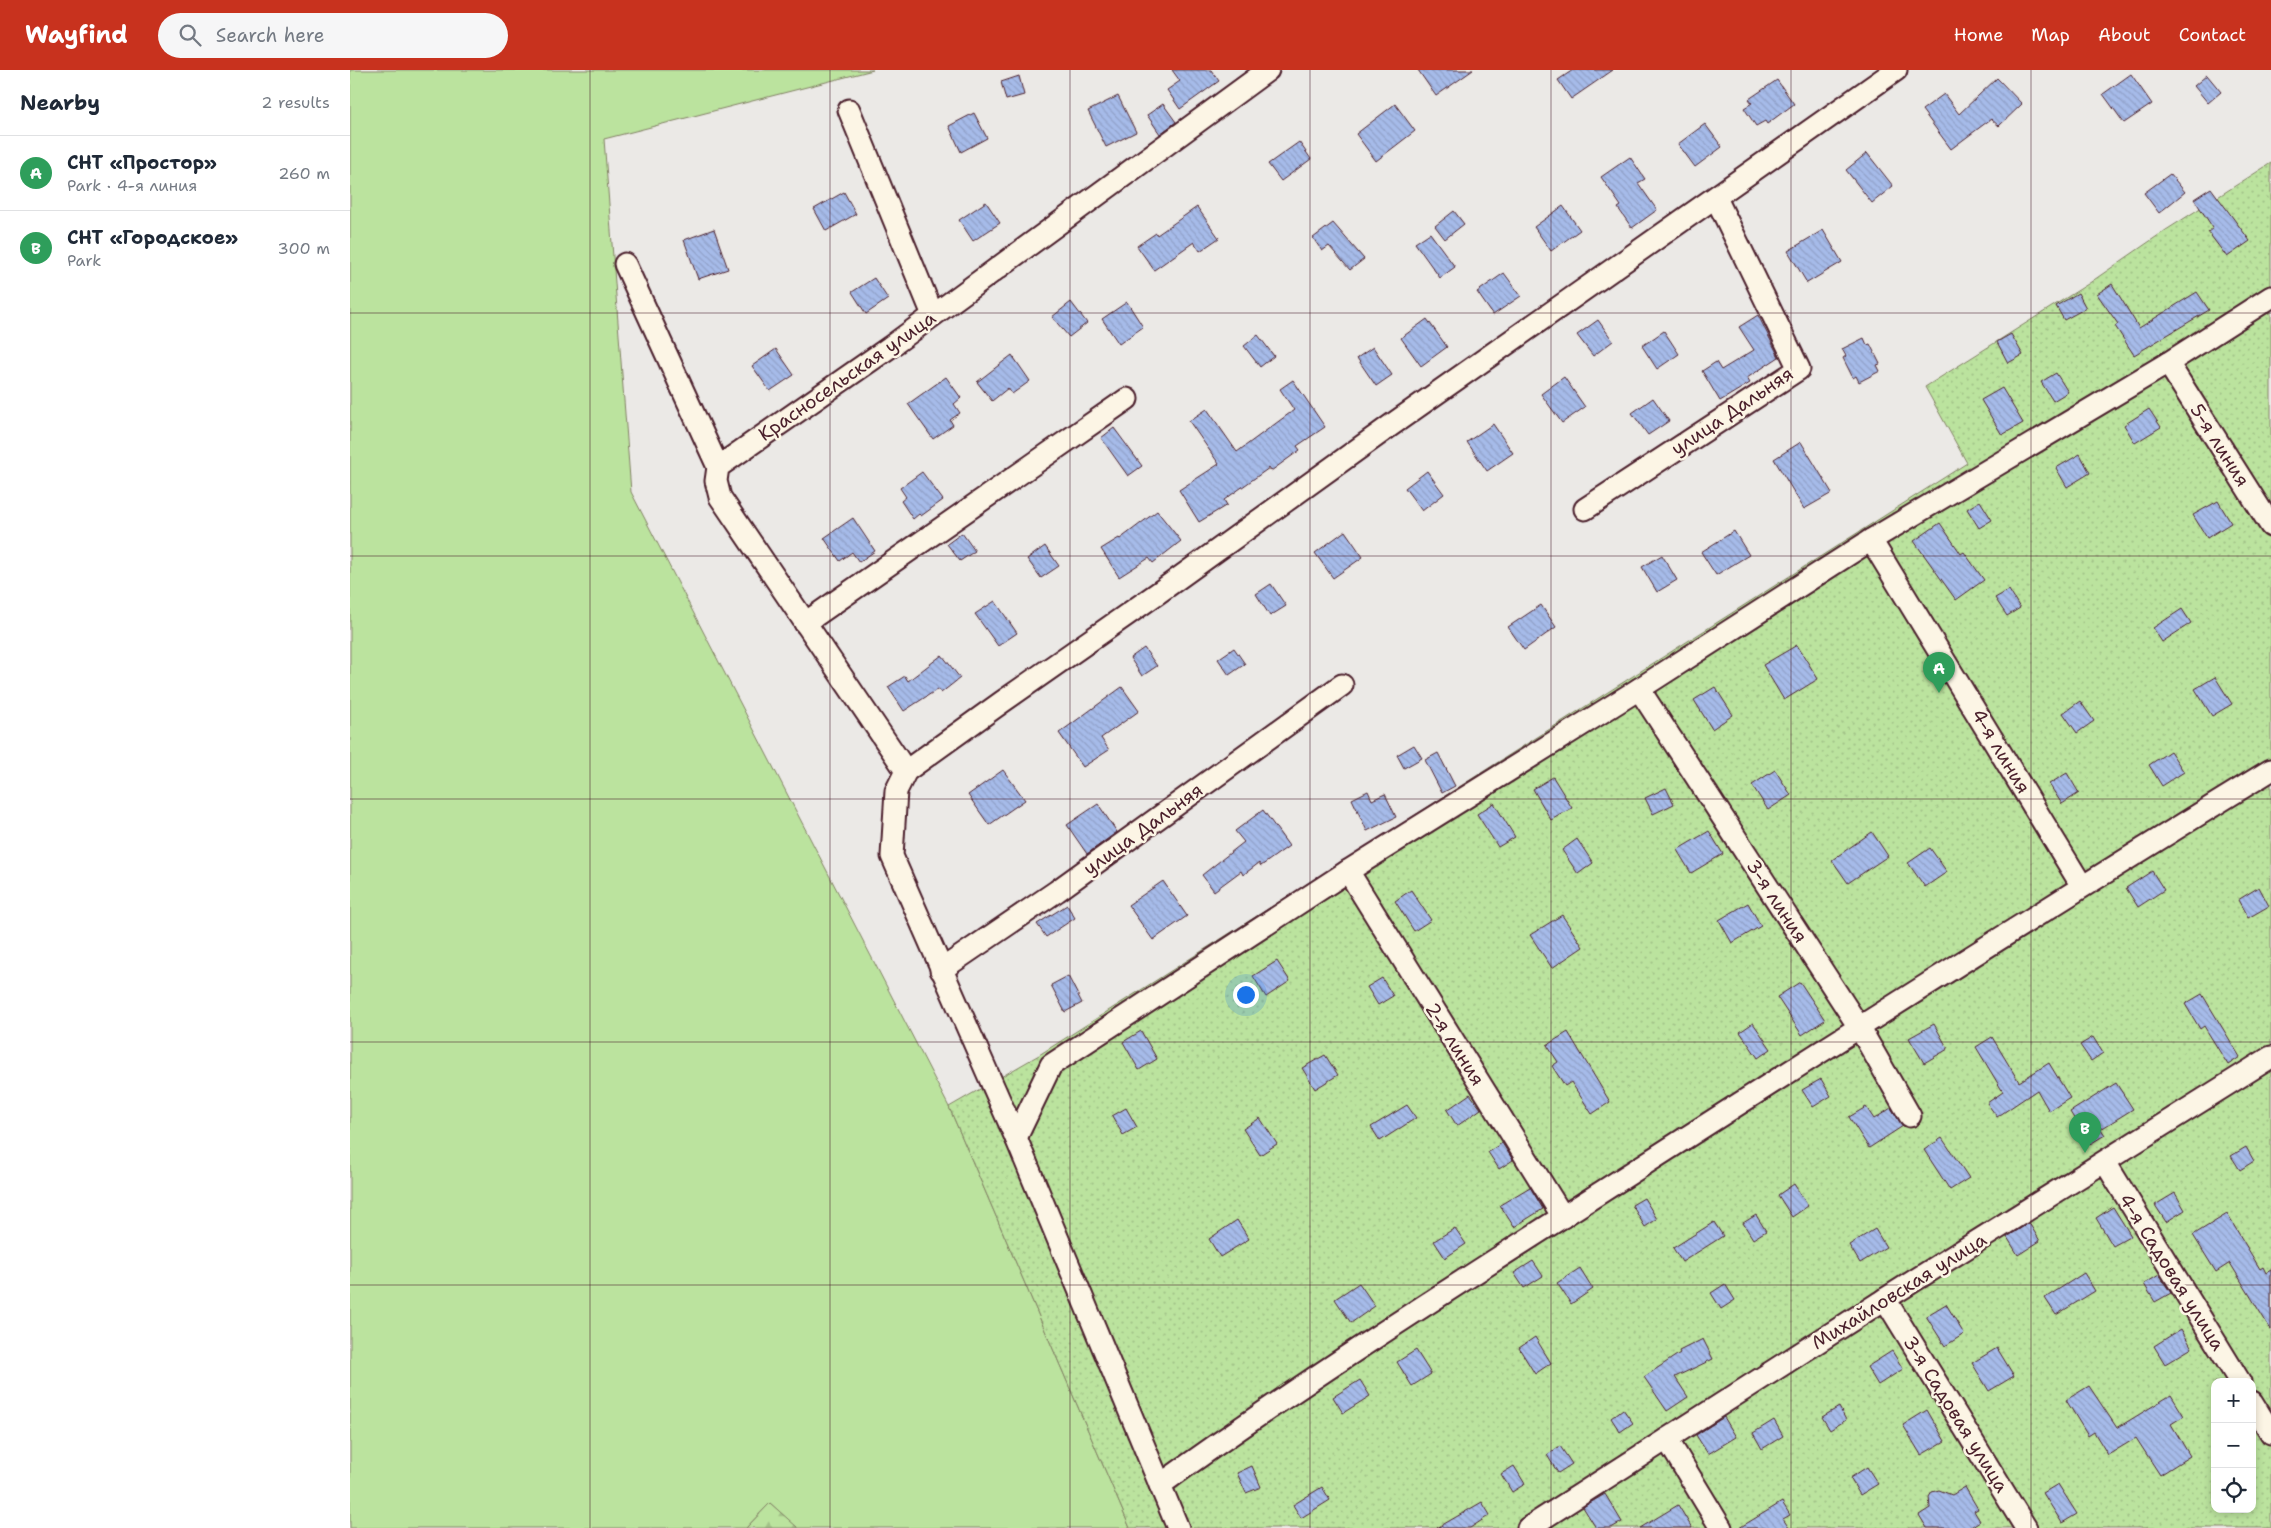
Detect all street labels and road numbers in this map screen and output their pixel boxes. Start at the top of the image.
street label: Красносельская улица [753,305,941,447]
street label: улица Дальняя [1666,361,1798,461]
street label: 5-я линия [2185,399,2255,491]
street label: 4-я линия [1966,704,2036,798]
street label: улица Дальняя [1078,777,1208,881]
street label: 3-я линия [1741,855,1813,947]
street label: 2-я линия [1420,998,1490,1090]
street label: 4-я Садовая улица [2113,1189,2231,1355]
street label: Михайловская улица [1807,1227,1991,1355]
street label: 3-я Садовая улица [1898,1331,2015,1497]

